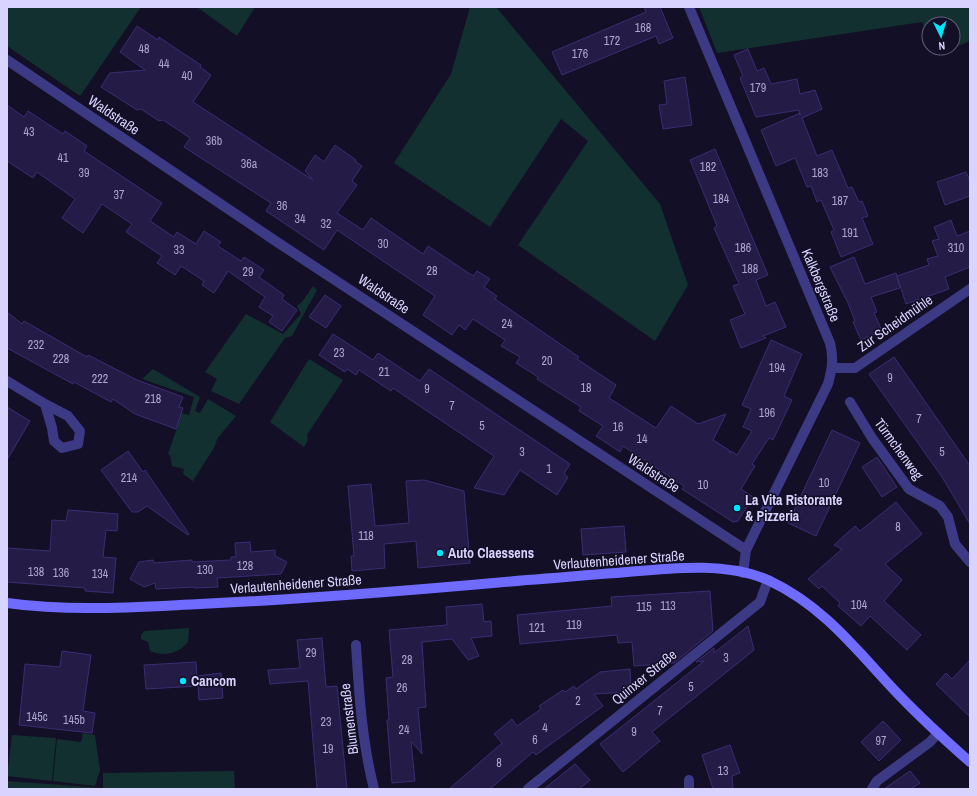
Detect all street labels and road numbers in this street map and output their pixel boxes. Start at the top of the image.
street label: Waldstraße [85,91,143,139]
street label: Kalkbergstraße [798,246,844,324]
street label: Waldstraße [355,270,413,318]
street label: Zur Scheidmühle [854,291,936,355]
street label: Türmchenweg [871,415,928,484]
street label: Waldstraße [625,450,683,496]
street label: Verlautenheidener Straße [553,546,685,574]
street label: Verlautenheidener Straße [230,570,362,598]
street label: Quinxer Straße [608,645,680,709]
street label: Blumenstraße [336,682,362,756]

